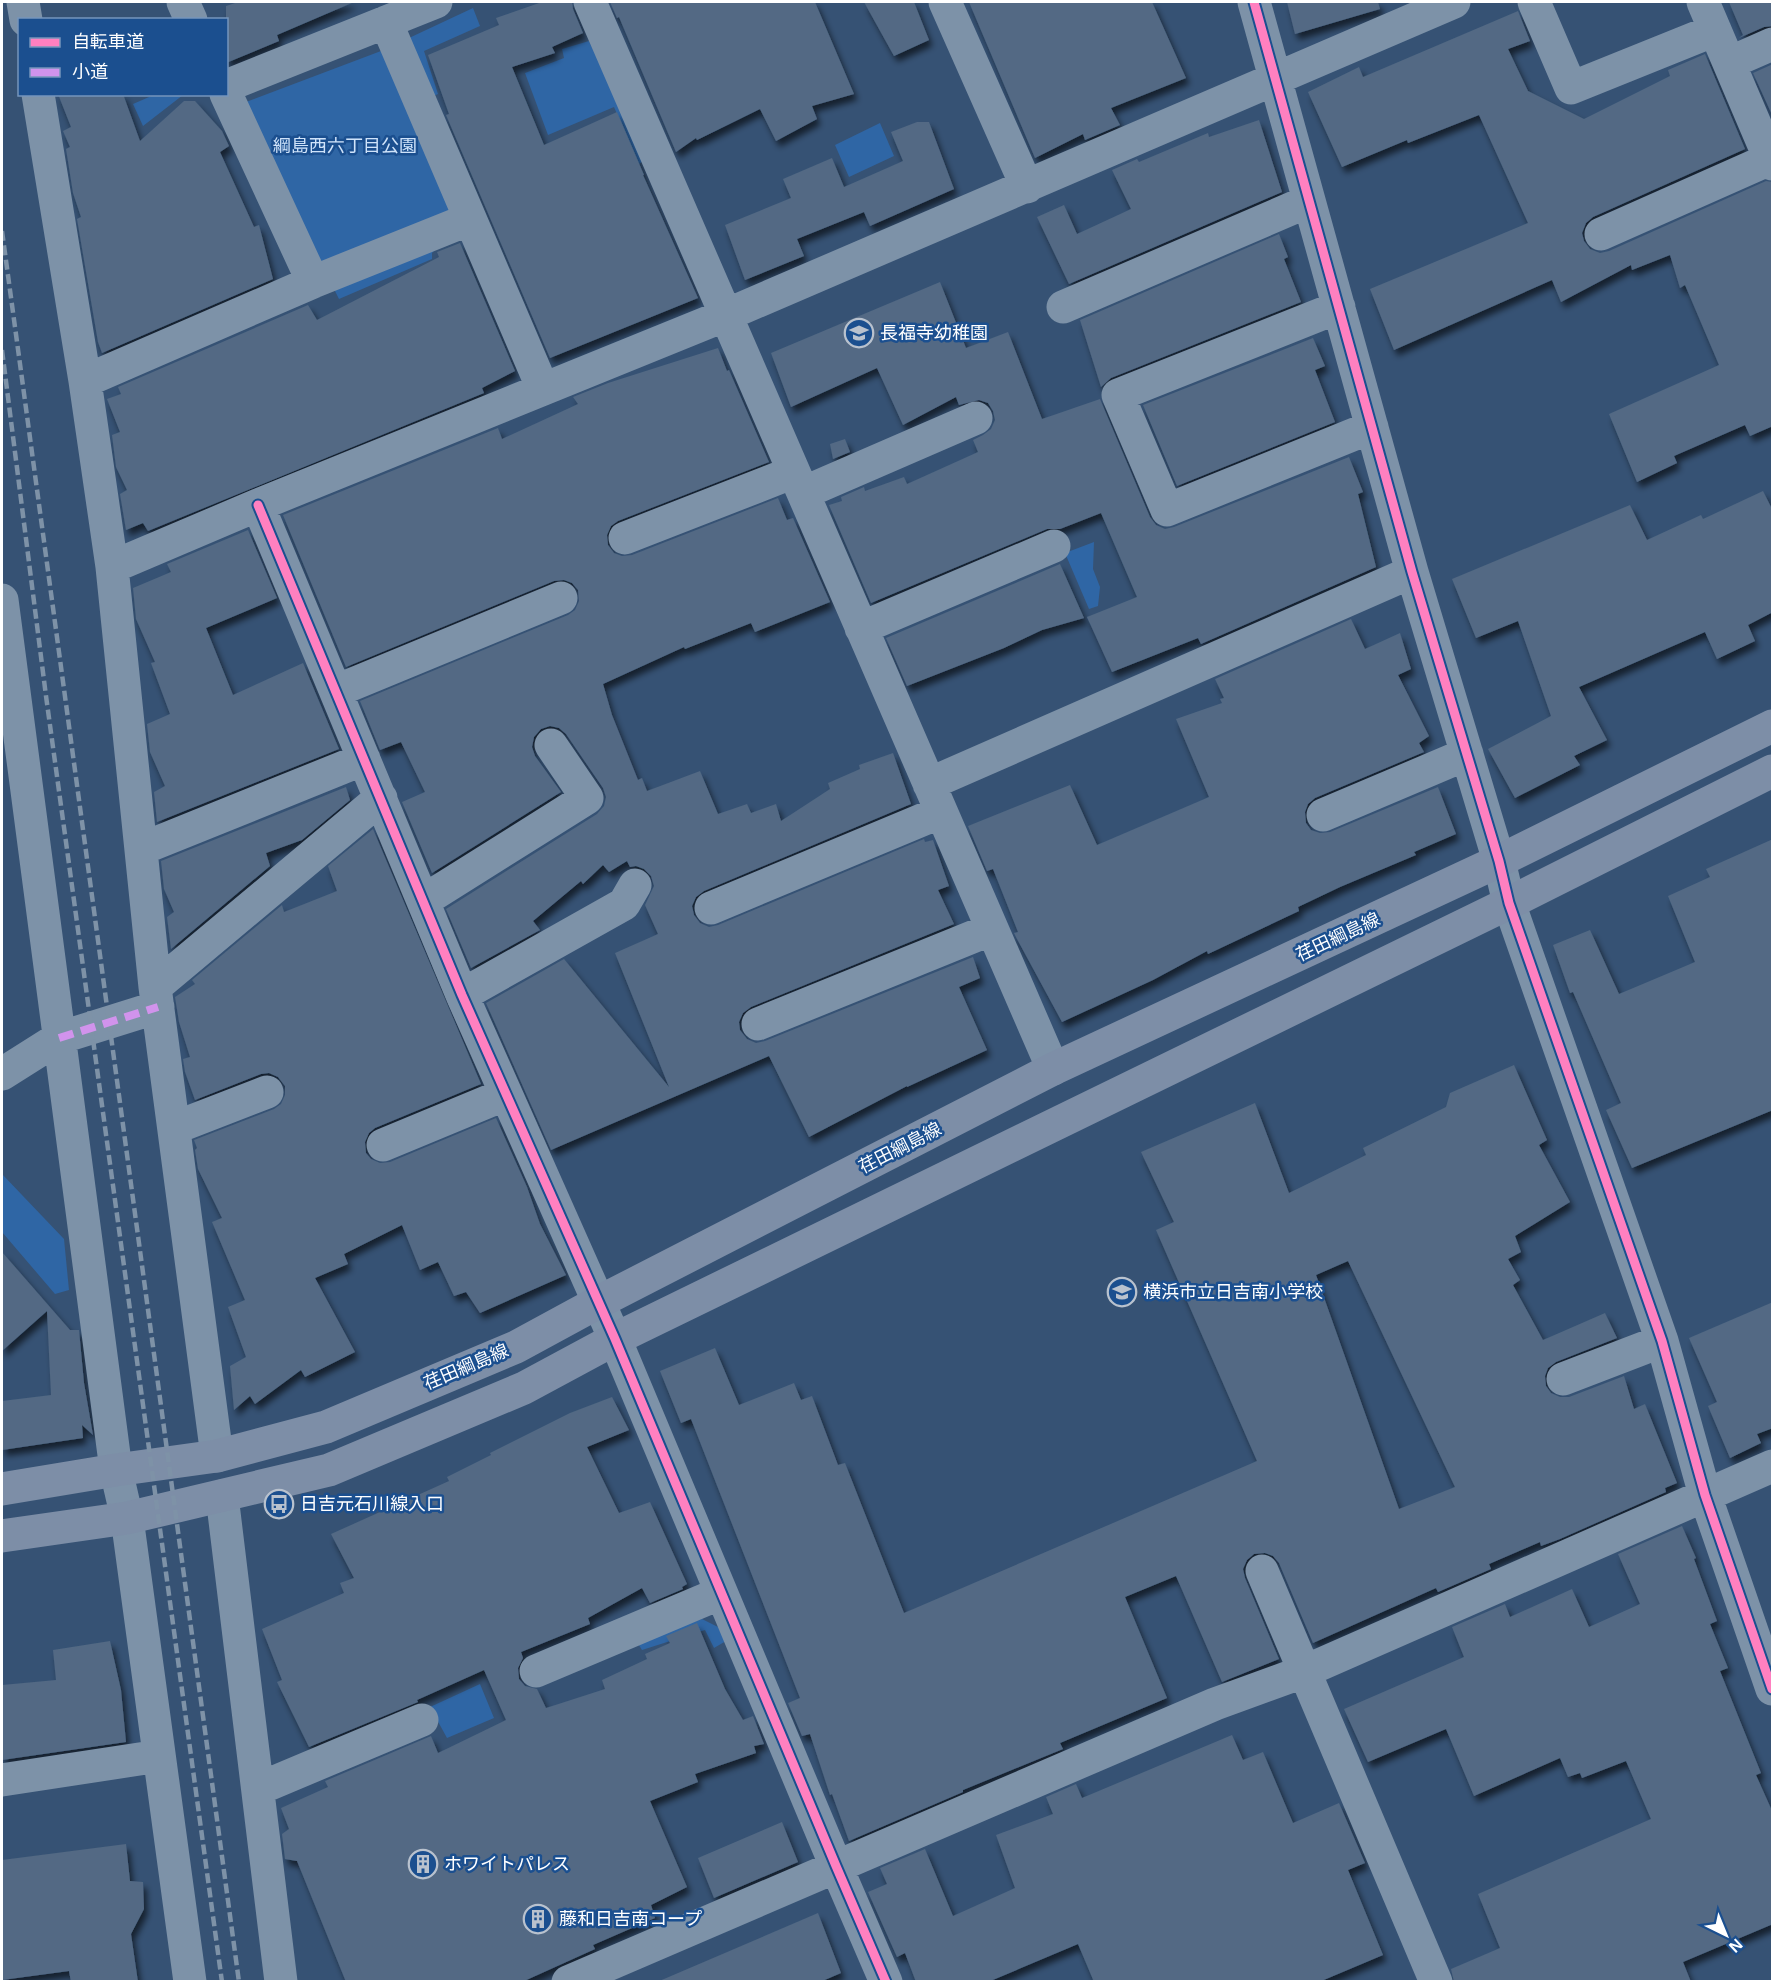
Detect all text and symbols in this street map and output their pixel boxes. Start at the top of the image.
legend [18,18,228,96]
text: 自転車道 [72,32,144,52]
text: 小道 [72,62,108,82]
park label: 綱島西六丁目公園 [273,136,417,156]
school or university icon: 長福寺幼稚園 [843,317,875,349]
place label: 長福寺幼稚園 [880,323,988,343]
street label: 荏田綱島線 [1293,909,1383,965]
street label: 荏田綱島線 [855,1119,945,1177]
school or university icon: 横浜市立日吉南小学校 [1106,1276,1138,1308]
place label: 横浜市立日吉南小学校 [1143,1282,1323,1302]
street label: 荏田綱島線 [421,1340,511,1394]
bus stop icon: 日吉元石川線入口 [263,1488,295,1520]
place label: 日吉元石川線入口 [300,1494,444,1514]
building icon: ホワイトパレス [407,1848,439,1880]
place label: ホワイトパレス [444,1854,570,1874]
building icon: 藤和日吉南コープ [522,1903,554,1935]
north arrow [1696,1905,1756,1965]
place label: 藤和日吉南コープ [559,1909,702,1929]
text: N [1726,1935,1746,1956]

